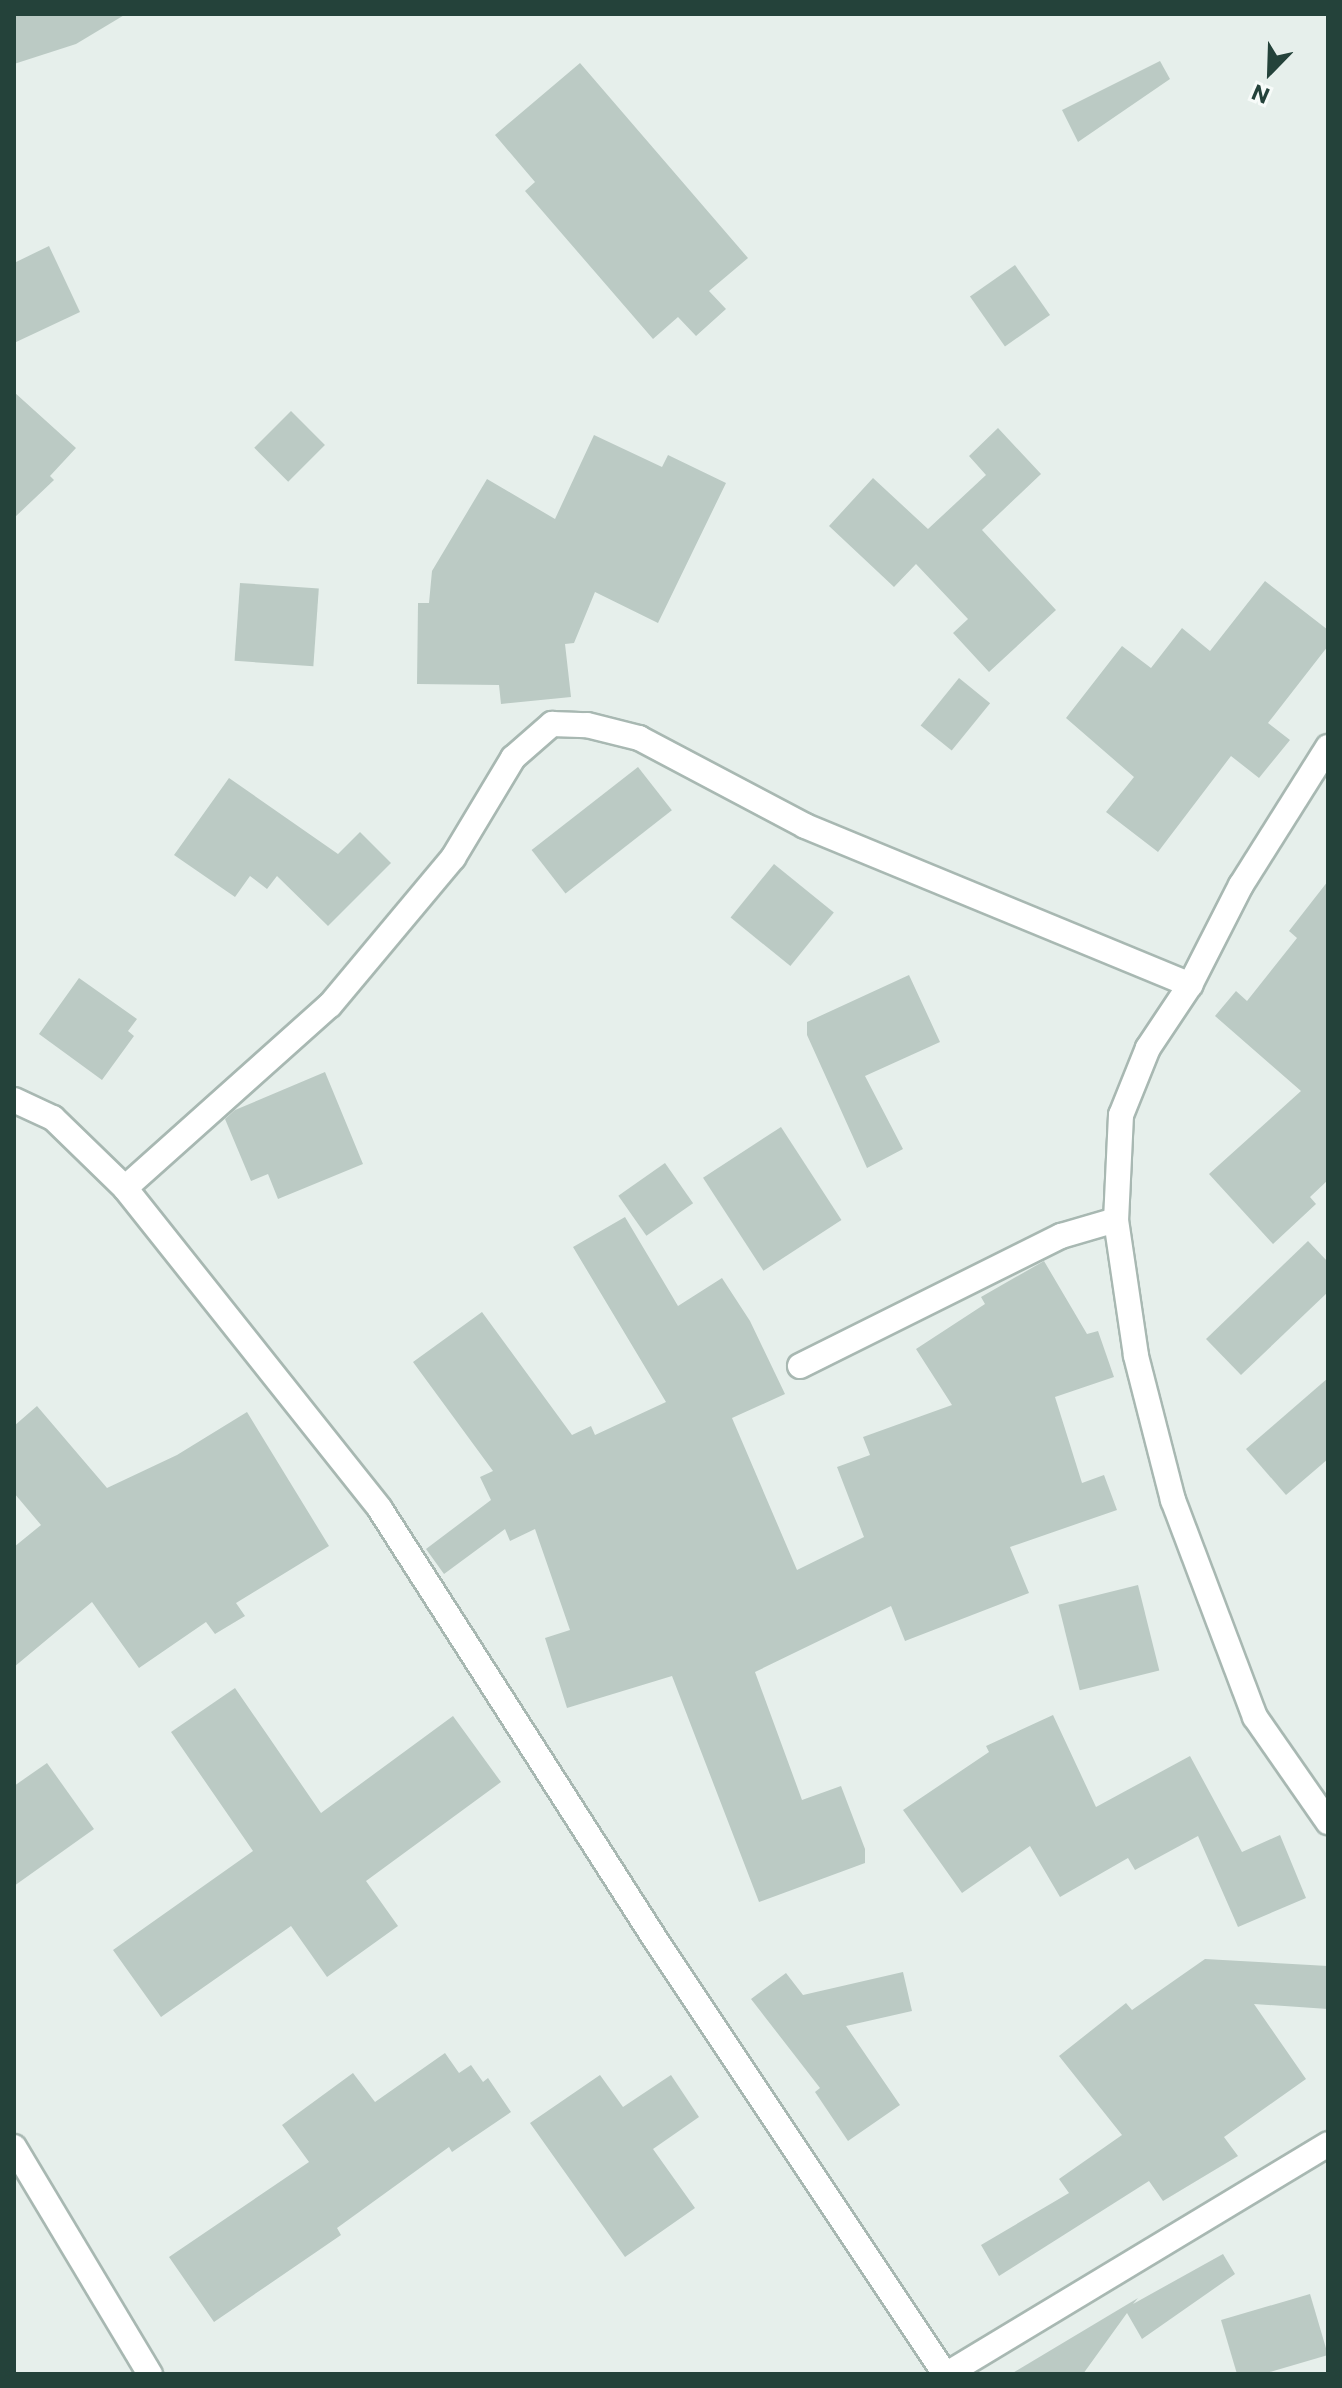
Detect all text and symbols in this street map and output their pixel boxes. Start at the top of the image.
north arrow [1230,32,1310,112]
text: N [1248,79,1273,110]

